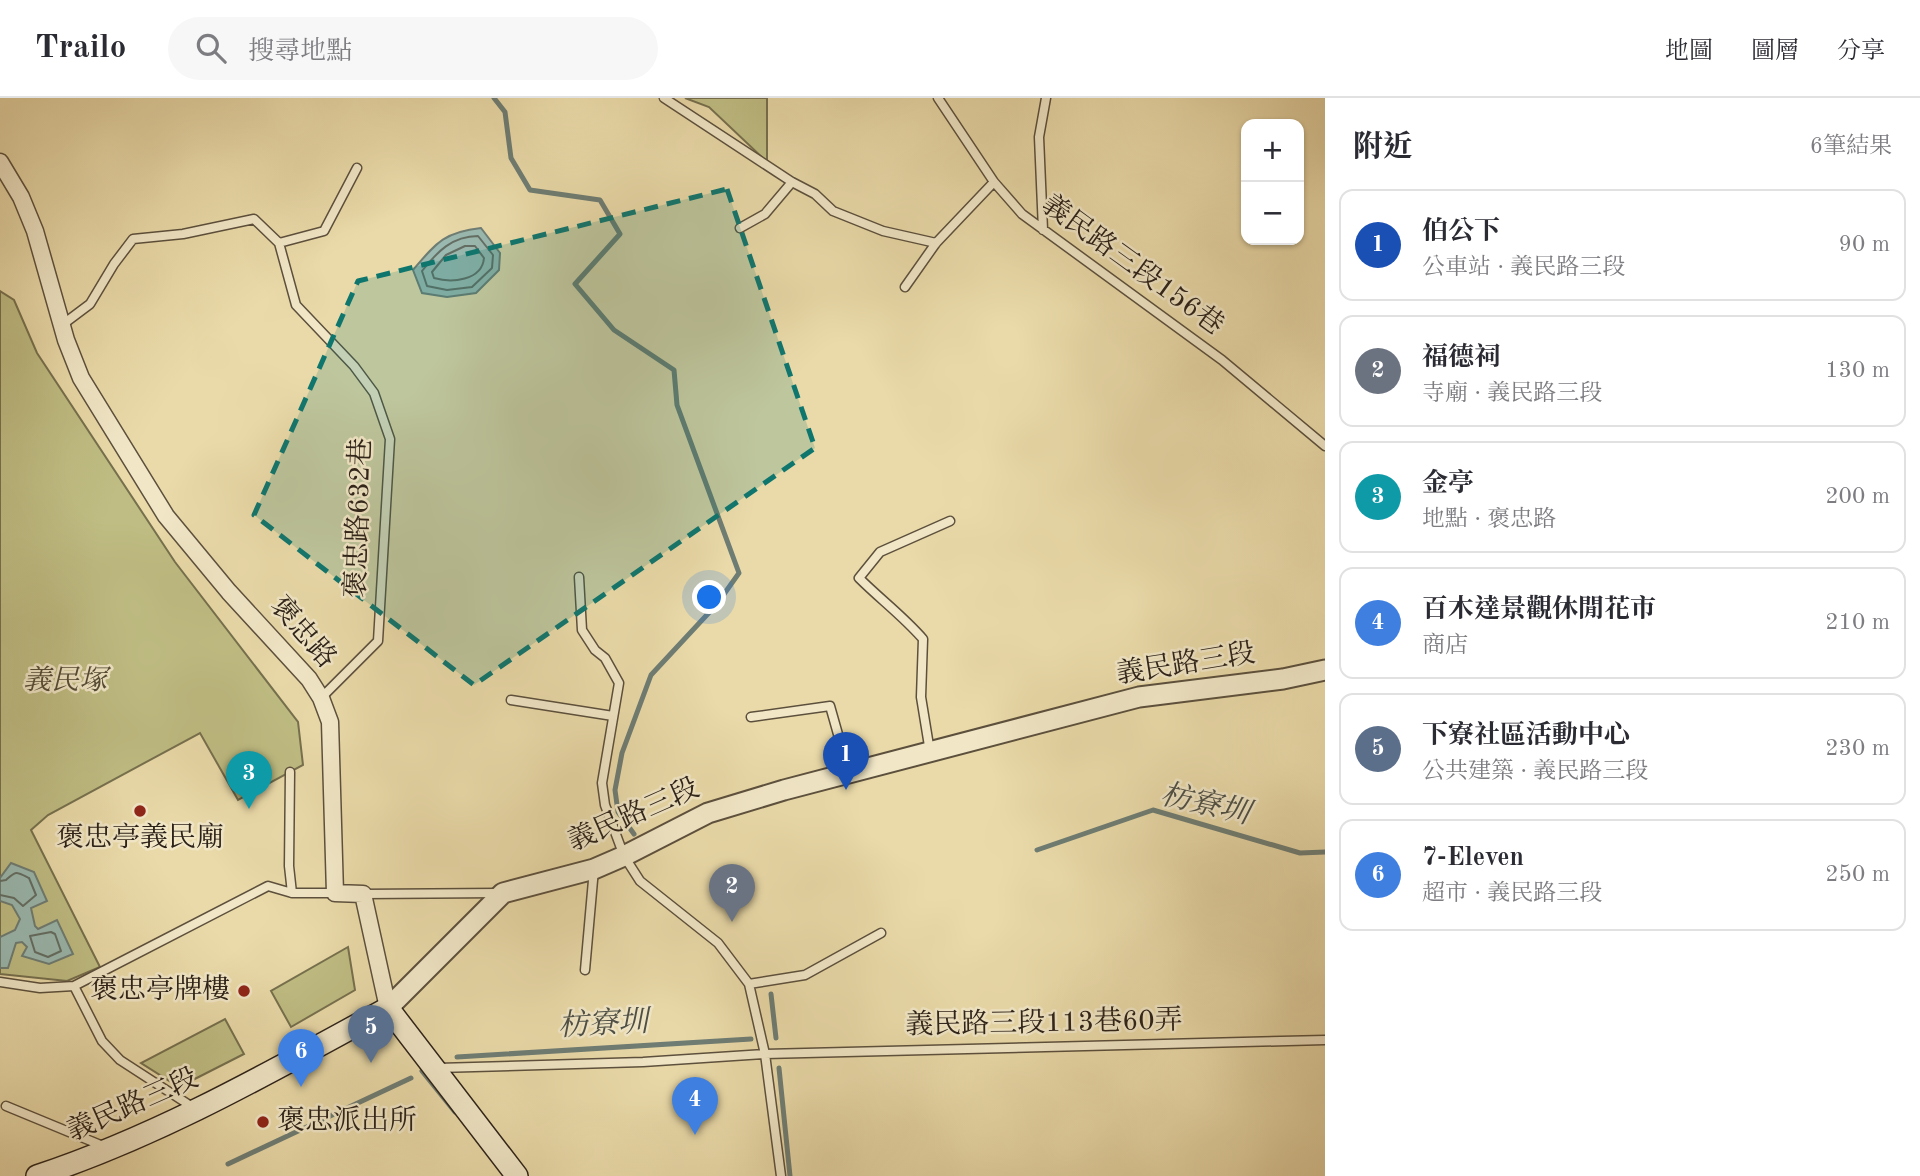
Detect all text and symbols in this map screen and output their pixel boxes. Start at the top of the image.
search box [168,17,658,80]
icon: search [192,29,230,67]
text: Trailo [35,32,126,65]
text: 搜尋地點 [248,39,352,65]
text: 地圖 [1665,40,1713,64]
text: 圖層 [1751,40,1799,64]
text: 分享 [1837,40,1885,64]
map controls [1241,119,1304,245]
button: + [1241,119,1304,182]
text: 附近 [1353,133,1413,163]
text: 6筆結果 [1810,135,1892,158]
button: − [1241,182,1304,245]
street label: 義民路三段156巷 [1036,189,1230,341]
text: 伯公下 [1422,219,1500,245]
text: 1 [1371,233,1385,256]
text: 90 m [1839,233,1890,256]
text: 公車站 · 義民路三段 [1422,256,1625,279]
text: 福德祠 [1422,345,1500,371]
text: 2 [1371,359,1385,382]
text: 130 m [1825,359,1890,382]
text: 寺廟 · 義民路三段 [1422,382,1602,405]
street label: 褒忠路632巷 [340,437,377,599]
text: 金亭 [1422,471,1474,497]
text: 3 [1371,485,1385,508]
text: 200 m [1825,485,1890,508]
text: 地點 · 褒忠路 [1422,508,1556,531]
your location [692,580,726,614]
street label: 褒忠路 [264,590,342,674]
text: 百木達景觀休閒花市 [1422,597,1656,623]
text: 4 [1371,611,1385,634]
text: 210 m [1825,611,1890,634]
text: 商店 [1422,634,1468,657]
street label: 義民路三段 [1114,637,1257,690]
park label: 義民塚 [23,665,112,696]
text: 下寮社區活動中心 [1422,723,1630,749]
pin: 1 [823,732,869,790]
text: 5 [1371,737,1385,760]
text: 230 m [1825,737,1890,760]
pin: 3 [226,751,272,809]
text: 公共建築 · 義民路三段 [1422,760,1648,783]
street label: 義民路三段 [563,772,704,857]
water label: 枋寮圳 [1158,777,1258,831]
marker: 褒忠亭義民廟 [132,803,148,819]
place label: 褒忠亭義民廟 [56,822,224,853]
text: 7-Eleven [1422,845,1524,871]
text: 6 [1371,863,1385,886]
text: 250 m [1825,863,1890,886]
pin: 2 [709,864,755,922]
text: 超市 · 義民路三段 [1422,882,1602,905]
place label: 褒忠亭牌樓 [90,974,230,1005]
marker: 褒忠亭牌樓 [236,983,252,999]
water label: 枋寮圳 [557,1004,654,1042]
pin: 5 [348,1005,394,1063]
street label: 義民路三段113巷60弄 [905,1005,1183,1040]
pin: 6 [278,1029,324,1087]
street label: 義民路三段 [62,1062,203,1147]
pin: 4 [672,1077,718,1135]
place label: 褒忠派出所 [277,1105,417,1136]
marker: 褒忠派出所 [255,1114,271,1130]

